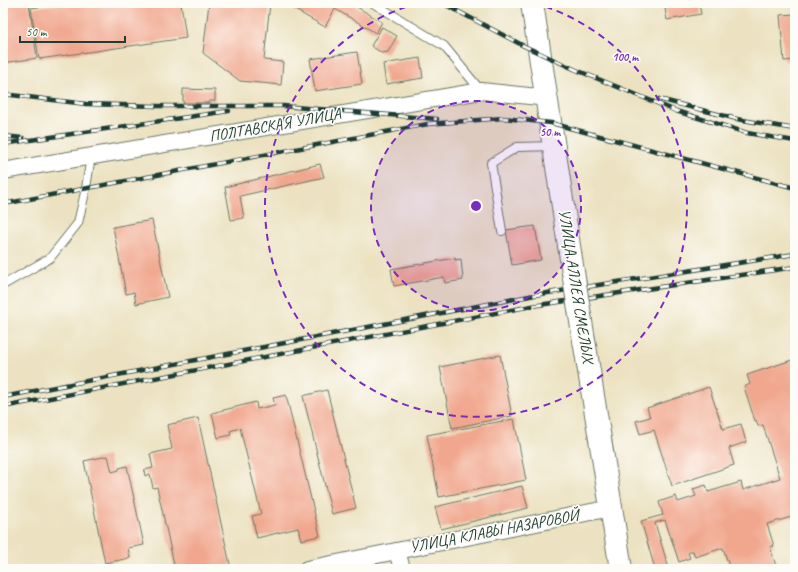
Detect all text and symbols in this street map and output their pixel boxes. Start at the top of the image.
scale bar [20,18,125,44]
text: 50 m [26,24,48,40]
text: 100 m [612,49,639,65]
street label: ПОЛТАВСКАЯ УЛИЦА [208,103,343,146]
text: 50 m [540,124,561,140]
centre of rings [469,199,483,213]
street label: УЛИЦА АЛЛЕЯ СМЕЛЫХ [554,208,598,367]
street label: УЛИЦА КЛАВЫ НАЗАРОВОЙ [408,504,583,557]

